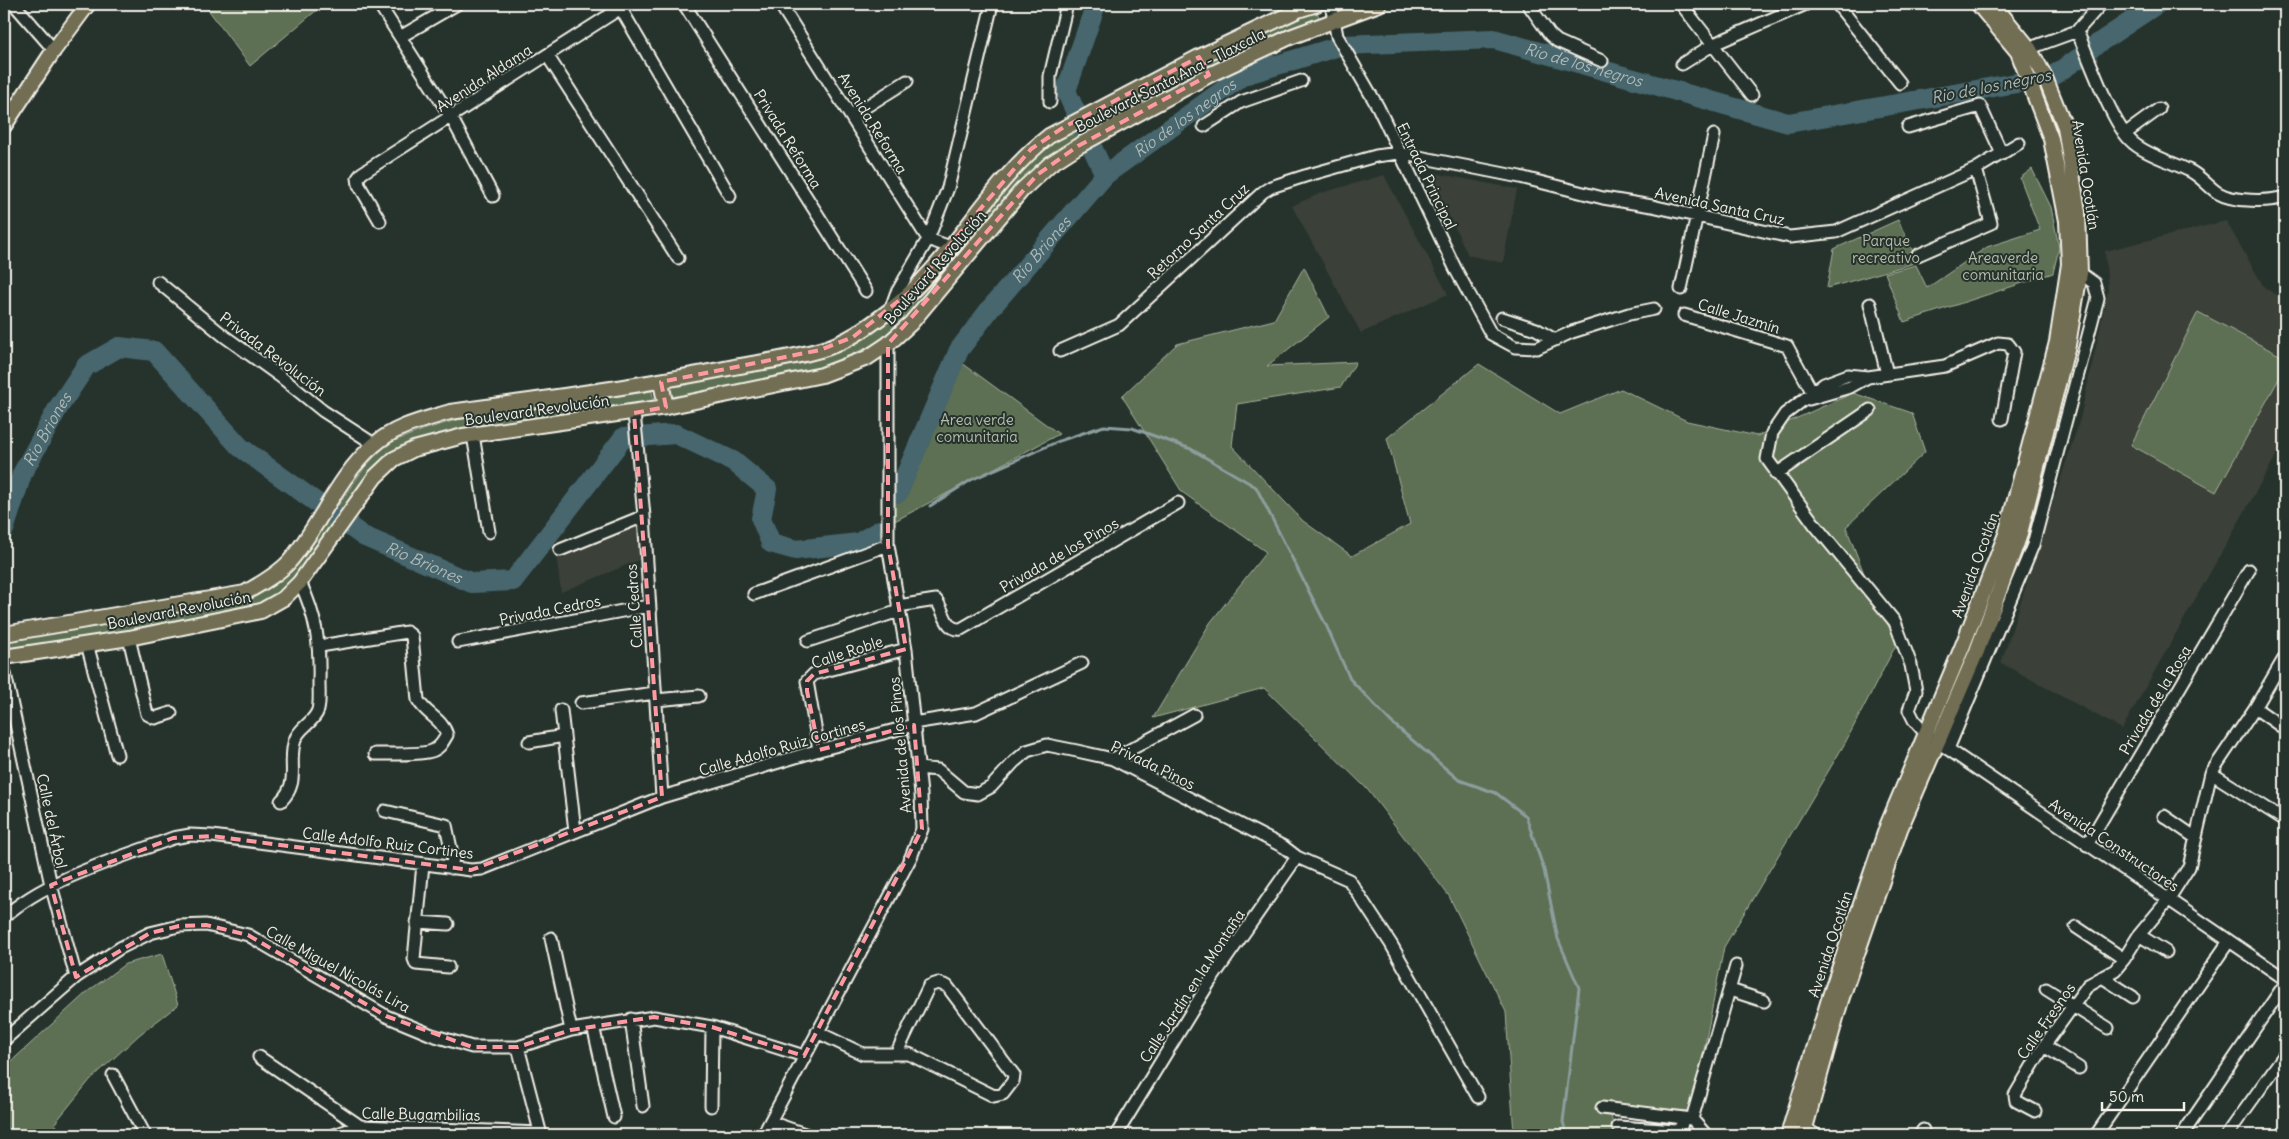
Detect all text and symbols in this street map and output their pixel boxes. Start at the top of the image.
street label: Boulevard Santa Ana - Tlaxcala [1072,24,1268,136]
water label: Rio de los negros [1522,38,1645,91]
street label: Avenida Aldama [433,40,536,116]
water label: Rio de los negros [1929,64,2053,107]
street label: Avenida Reforma [834,69,912,178]
water label: Rio de los negros [1129,74,1240,161]
street label: Privada Reforma [750,86,826,193]
street label: Avenida Ocotlán [2068,119,2104,232]
street label: Entrada Principal [1393,120,1461,232]
street label: Retorno Santa Cruz [1143,179,1253,283]
street label: Avenida Santa Cruz [1653,183,1787,229]
street label: Boulevard Revolución [880,206,990,328]
water label: Rio Briones [1007,212,1075,287]
park label: Parque recreativo [1852,231,1920,267]
park label: Areaverde comunitaria [1962,248,2044,284]
street label: Calle Jazmín [1695,294,1783,338]
street label: Privada Revolución [216,308,330,400]
water label: Rio Briones [18,388,76,470]
street label: Boulevard Revolución [464,390,611,430]
park label: Area verde comunitaria [936,410,1018,446]
street label: Avenida Ocotlán [1947,509,2003,620]
street label: Privada de los Pinos [996,513,1122,597]
water label: Rio Briones [383,537,466,588]
street label: Calle Cedros [622,563,646,649]
street label: Boulevard Revolución [106,587,253,633]
street label: Privada Cedros [498,591,602,629]
street label: Calle Roble [809,631,885,673]
street label: Privada de la Rosa [2115,641,2195,758]
street label: Avenida de los Pinos [885,676,915,814]
street label: Calle Adolfo Ruiz Cortines [697,714,868,780]
street label: Privada Pinos [1108,736,1198,794]
street label: Calle del Árbol [33,772,71,870]
street label: Avenida Constructores [2045,794,2183,896]
street label: Calle Adolfo Ruiz Cortines [301,823,475,863]
street label: Avenida Ocotlán [1804,888,1856,1000]
street label: Calle Jardín en la Montaña [1135,905,1249,1066]
street label: Calle Miguel Nicolás Lira [262,921,414,1017]
street label: Calle Fresnos [2013,979,2079,1063]
scale bar [2102,1079,2184,1111]
text: 50 m [2109,1087,2144,1106]
street label: Calle Bugambilias [361,1103,481,1125]

